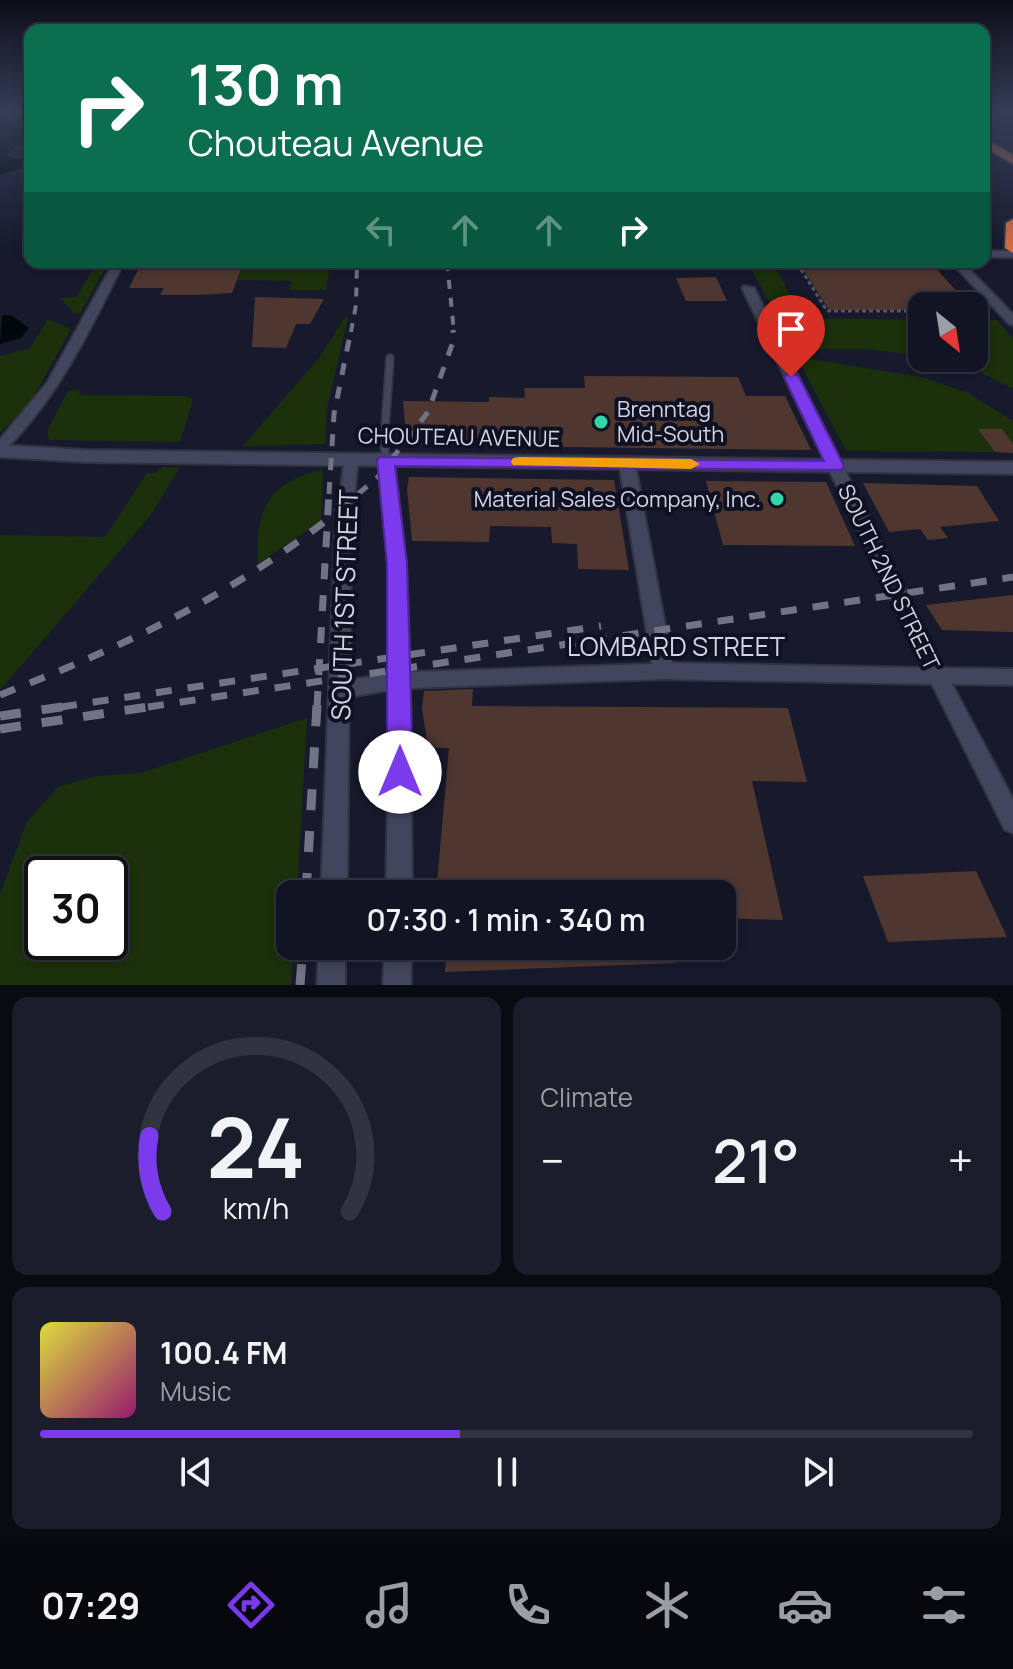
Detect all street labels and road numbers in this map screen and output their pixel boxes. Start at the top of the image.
street label: CHOUTEAU AVENUE [358,420,560,454]
street label: SOUTH 2ND STREET [831,479,947,675]
street label: SOUTH 1ST STREET [322,489,366,721]
street label: LOMBARD STREET [567,628,785,664]

